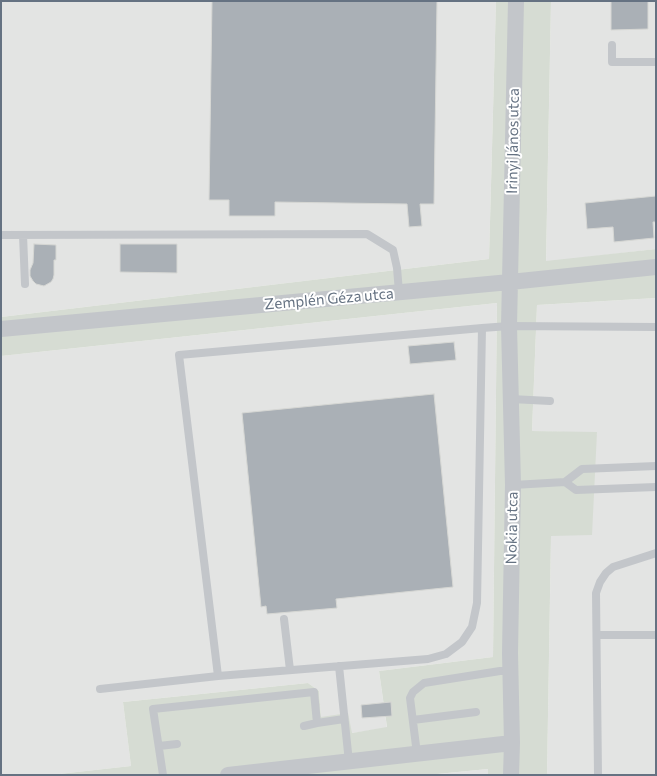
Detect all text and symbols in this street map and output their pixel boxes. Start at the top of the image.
street label: Irinyi János utca [503,88,523,194]
street label: Zemplén Géza utca [264,284,394,314]
street label: Nokia utca [502,492,522,564]

